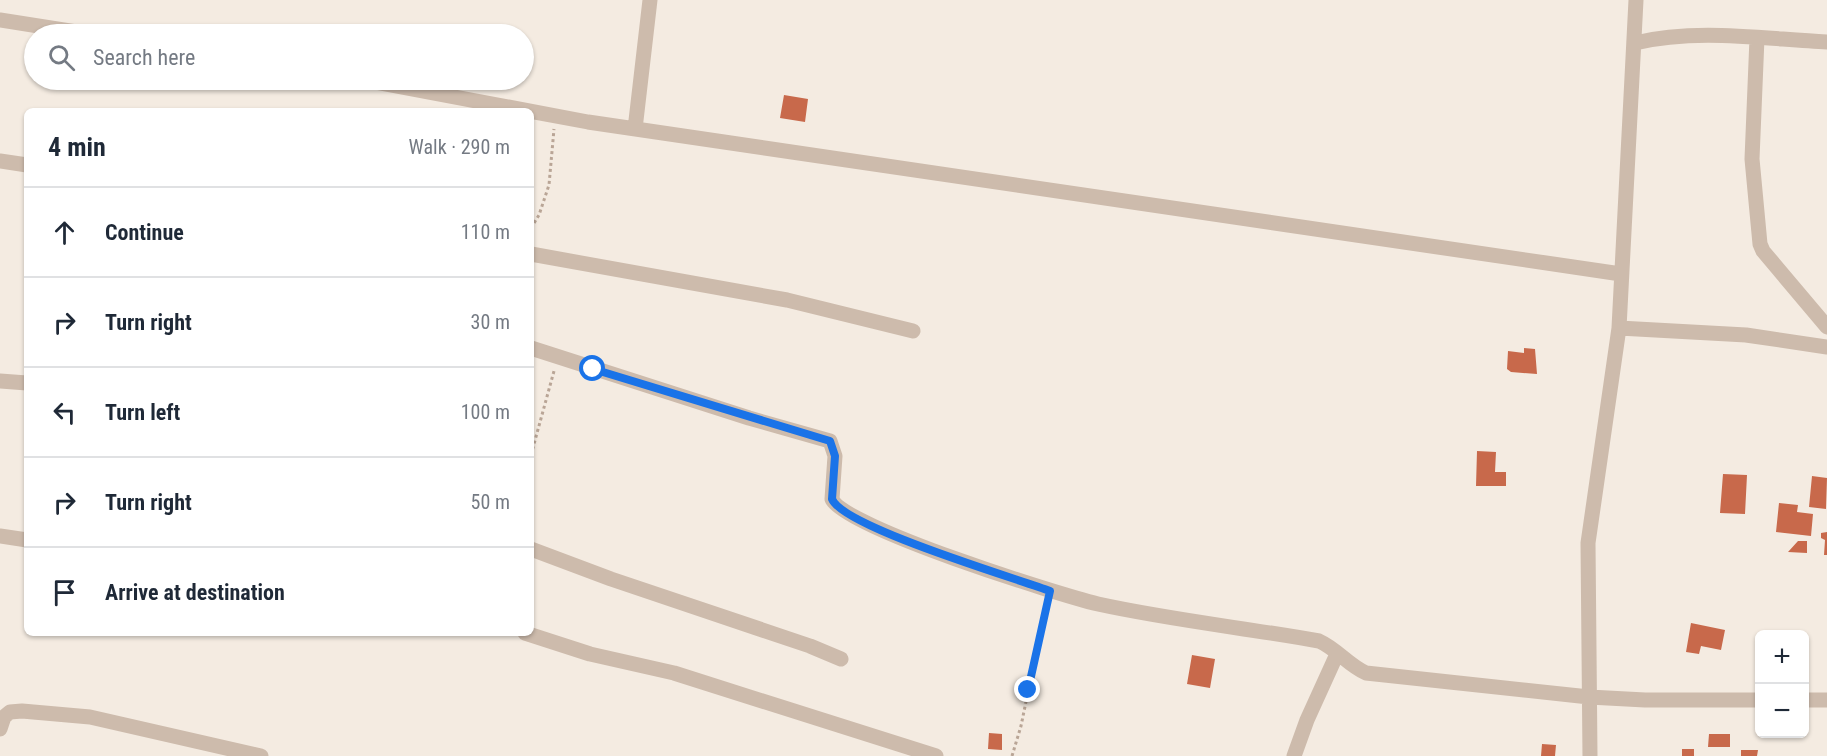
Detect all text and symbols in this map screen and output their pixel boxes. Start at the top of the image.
search box [24,24,534,90]
icon: search [45,41,78,74]
text: Search here [93,45,195,70]
text: 4 min [48,132,106,162]
text: Walk · 290 m [409,135,510,159]
icon: ahead [48,216,81,249]
text: Continue [105,220,184,245]
text: 110 m [461,220,510,244]
icon: right [48,306,81,339]
text: Turn right [105,310,192,335]
text: 30 m [471,310,510,334]
route start [579,355,605,381]
icon: left [48,396,81,429]
text: Turn left [105,400,180,425]
text: 100 m [461,400,510,424]
icon: right [48,486,81,519]
text: Turn right [105,490,192,515]
text: 50 m [471,490,510,514]
icon: arrive [48,576,81,609]
text: Arrive at destination [105,580,285,605]
map controls [1755,630,1809,738]
button: + [1755,630,1809,684]
route end [1014,676,1040,702]
button: − [1755,684,1809,738]

